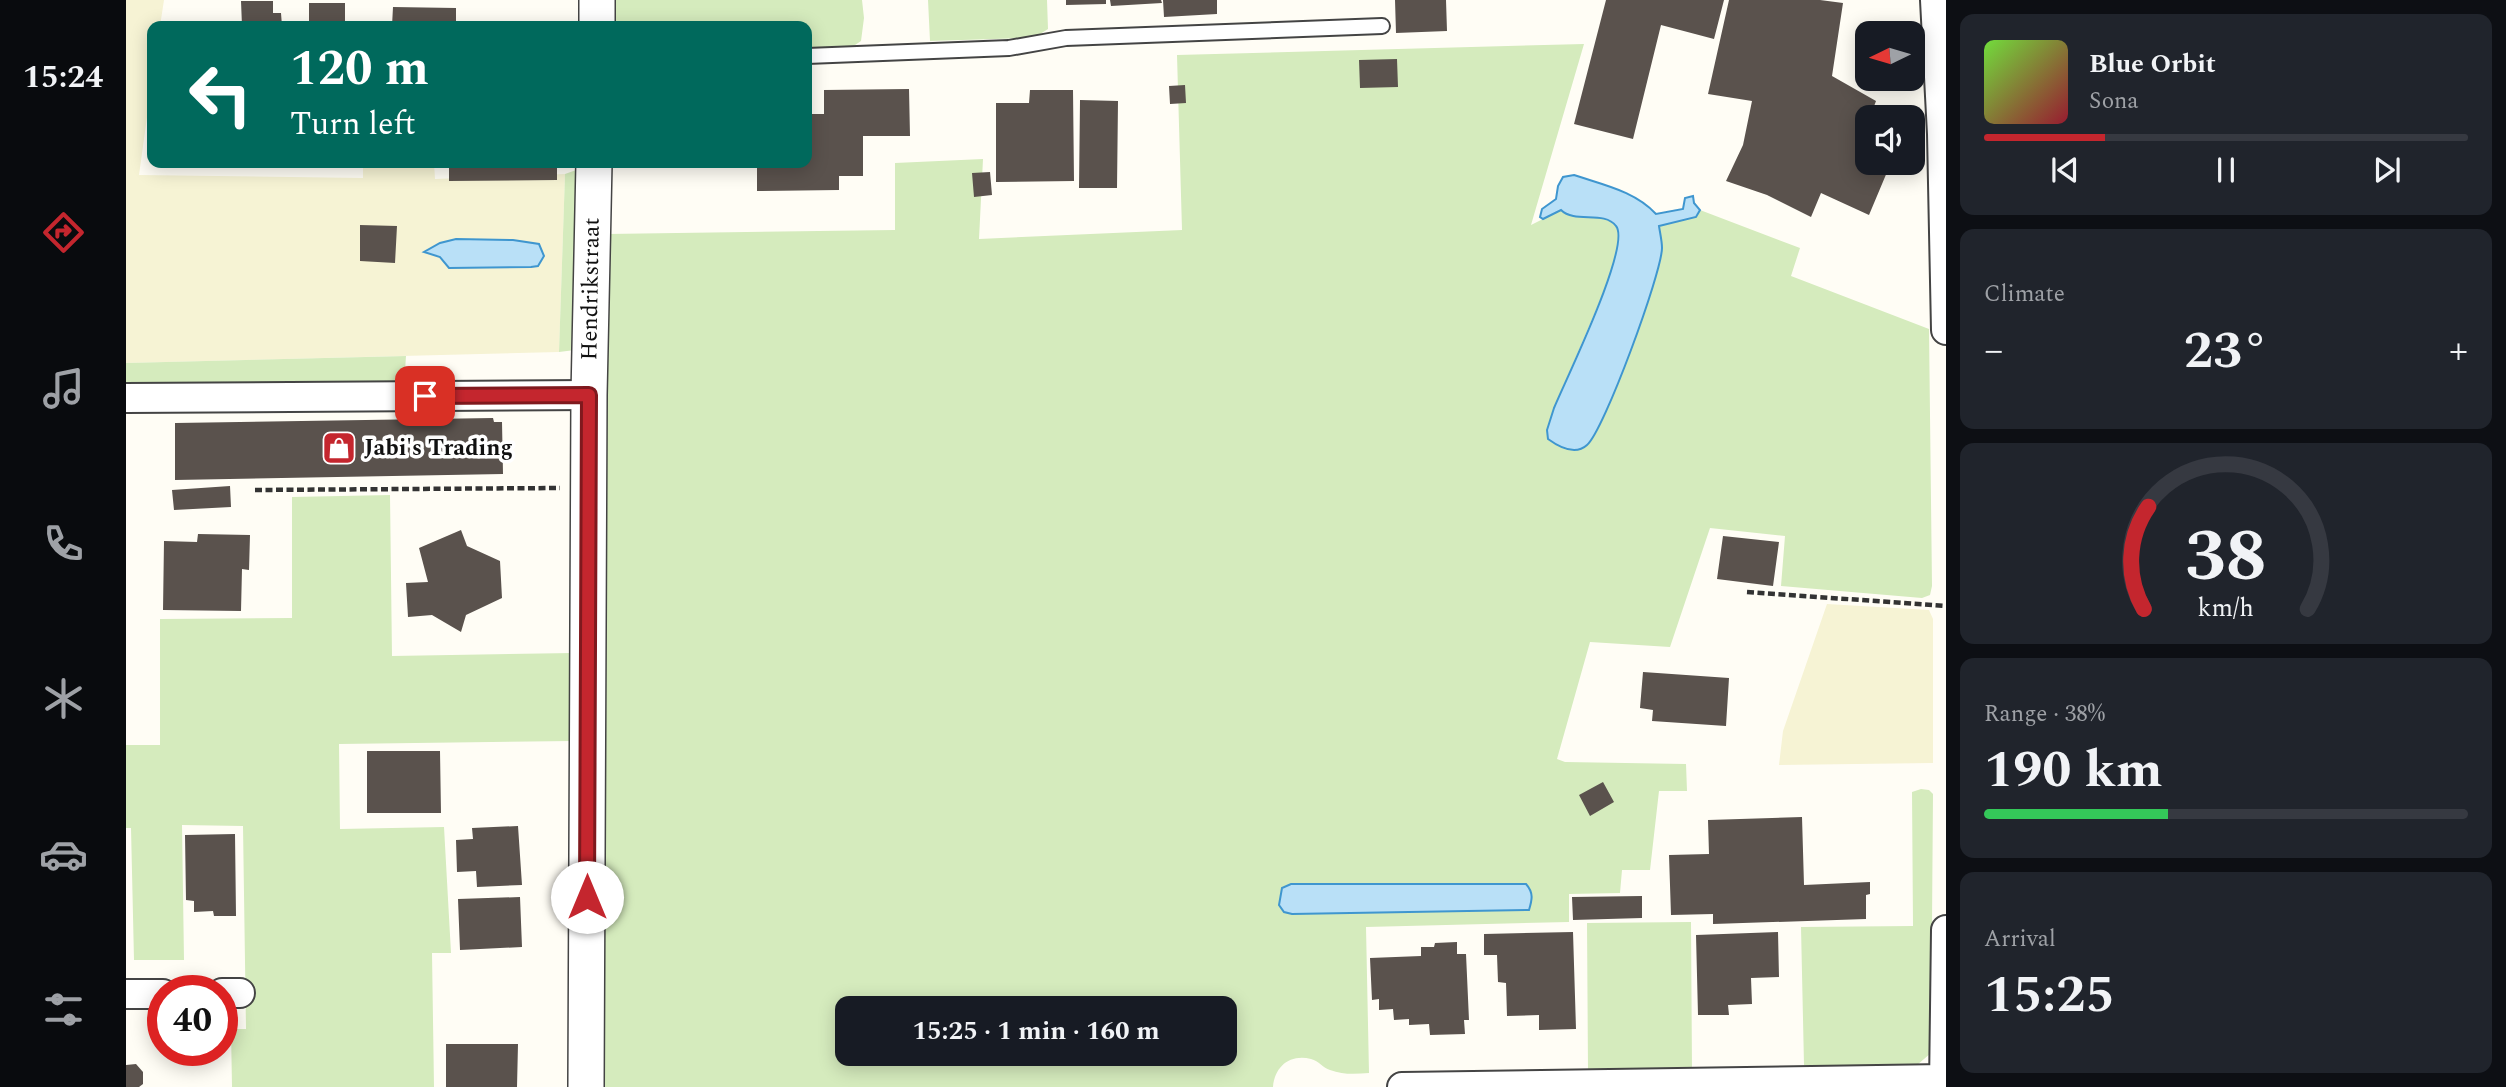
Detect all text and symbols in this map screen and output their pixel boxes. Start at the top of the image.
north arrow [1855,21,1925,91]
map controls [1855,21,1925,175]
text: 120 m [290,32,429,107]
text: Blue Orbit [2089,44,2216,84]
icon: left [175,49,266,140]
text: 15:24 [23,53,103,102]
text: Sona [2089,84,2139,119]
text: Turn left [290,100,416,149]
button: sound [1855,105,1925,175]
icon: previous [2046,151,2084,189]
icon: pause [2207,151,2245,189]
icon: next [2368,151,2406,189]
icon: directions [39,208,88,257]
street label: Hendrikstraat [572,217,610,361]
text: Climate [1984,277,2065,312]
text: 23° [2184,312,2268,391]
text: − [1984,322,2003,380]
text: + [2449,322,2468,380]
icon: music [39,364,88,413]
pin [395,366,455,426]
icon: arrive [406,377,444,415]
shop icon: Jabi's Trading [320,429,358,467]
place label: Jabi's Trading [364,431,513,466]
text: 38 [2185,503,2267,614]
icon: phone [39,519,88,568]
text: km/h [2198,590,2254,628]
icon: climate [39,674,88,723]
text: Range · 38% [1984,697,2105,732]
text: 190 km [1984,731,2163,810]
icon: car [39,830,88,879]
position arrow [550,860,624,934]
text: Arrival [1984,922,2056,957]
text: 15:25 [1984,956,2115,1035]
speed limit sign: 40 [147,975,238,1066]
icon: filters [39,985,88,1034]
text: 15:25 · 1 min · 160 m [912,1011,1160,1051]

